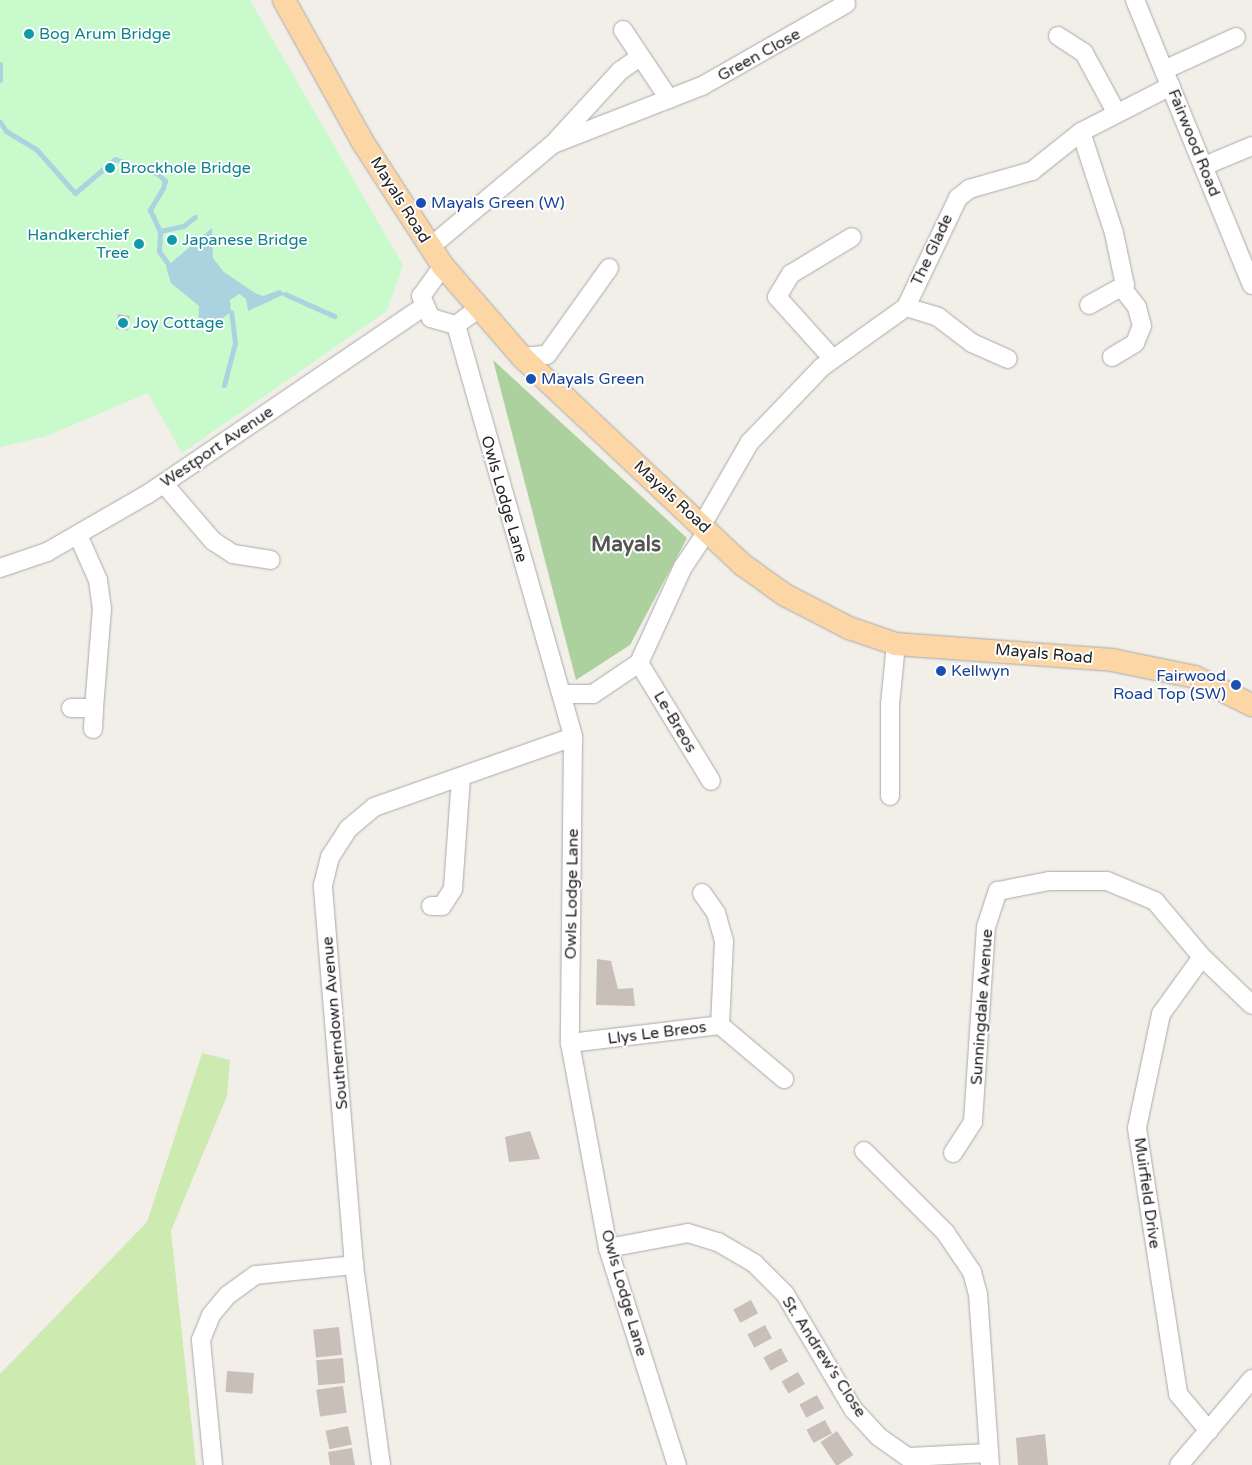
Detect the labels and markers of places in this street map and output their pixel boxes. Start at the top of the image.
place label: Bog Arum Bridge [39,24,171,44]
marker: Bog Arum Bridge [23,28,35,40]
place label: Brockhole Bridge [120,158,251,178]
marker: Brockhole Bridge [104,162,116,174]
place label: Mayals Green (W) [431,193,565,213]
marker: Mayals Green (W) [415,197,427,209]
place label: Handkerchief Tree [27,225,129,263]
place label: Japanese Bridge [182,230,308,250]
marker: Japanese Bridge [166,234,178,246]
marker: Handkerchief Tree [133,238,145,250]
place label: Joy Cottage [133,313,224,333]
marker: Joy Cottage [117,317,129,329]
place label: Mayals Green [541,369,644,389]
marker: Mayals Green [525,373,537,385]
place label: Kellwyn [951,661,1010,681]
marker: Kellwyn [935,665,947,677]
place label: Fairwood Road Top (SW) [1113,666,1226,704]
marker: Fairwood Road Top (SW) [1230,679,1242,691]

